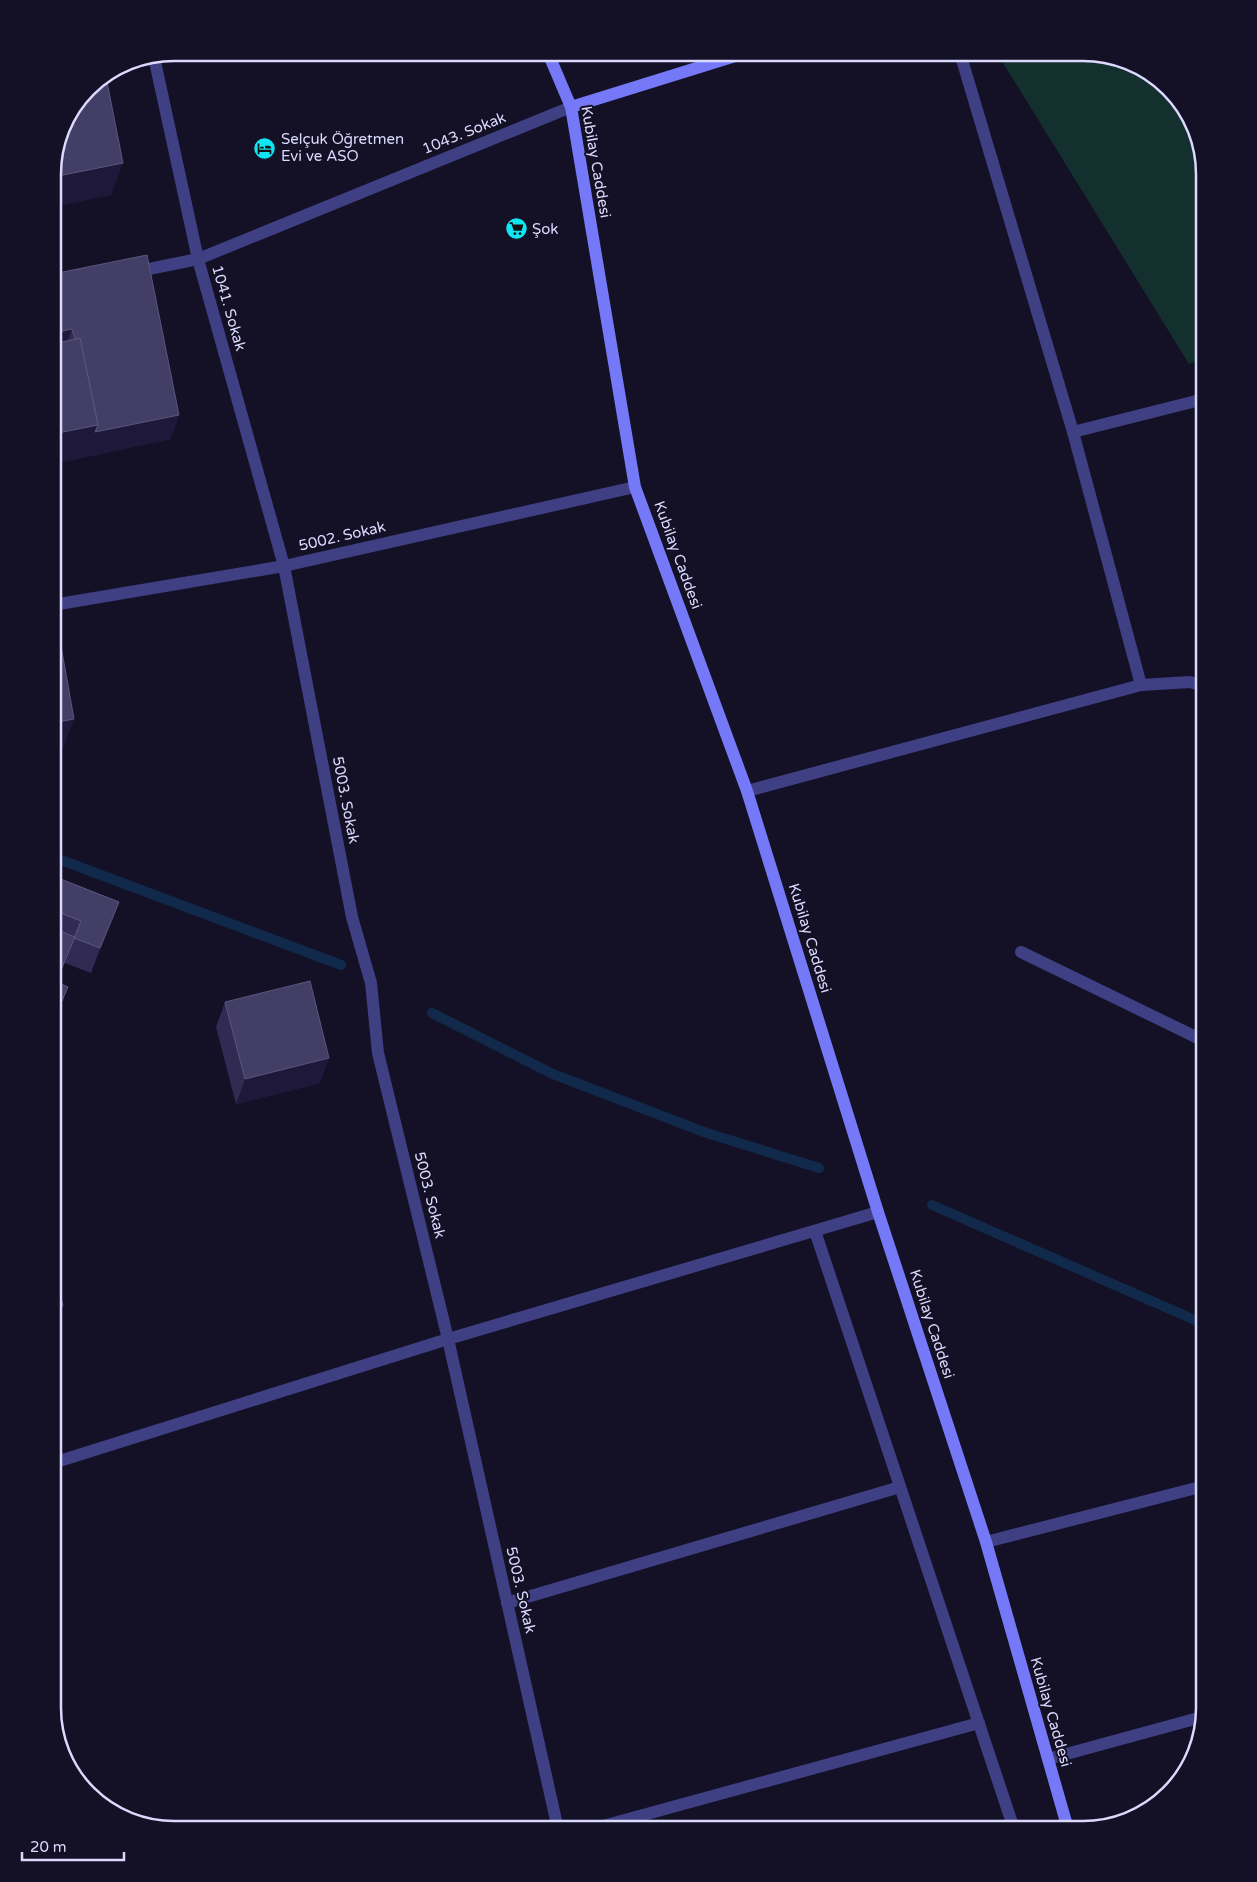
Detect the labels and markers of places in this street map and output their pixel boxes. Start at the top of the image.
place label: Selçuk Öğretmen Evi ve ASO [281,130,404,165]
hotel icon: Selçuk Öğretmen Evi ve ASO [253,136,277,160]
supermarket icon: Şok [504,217,528,241]
place label: Şok [532,220,559,238]

